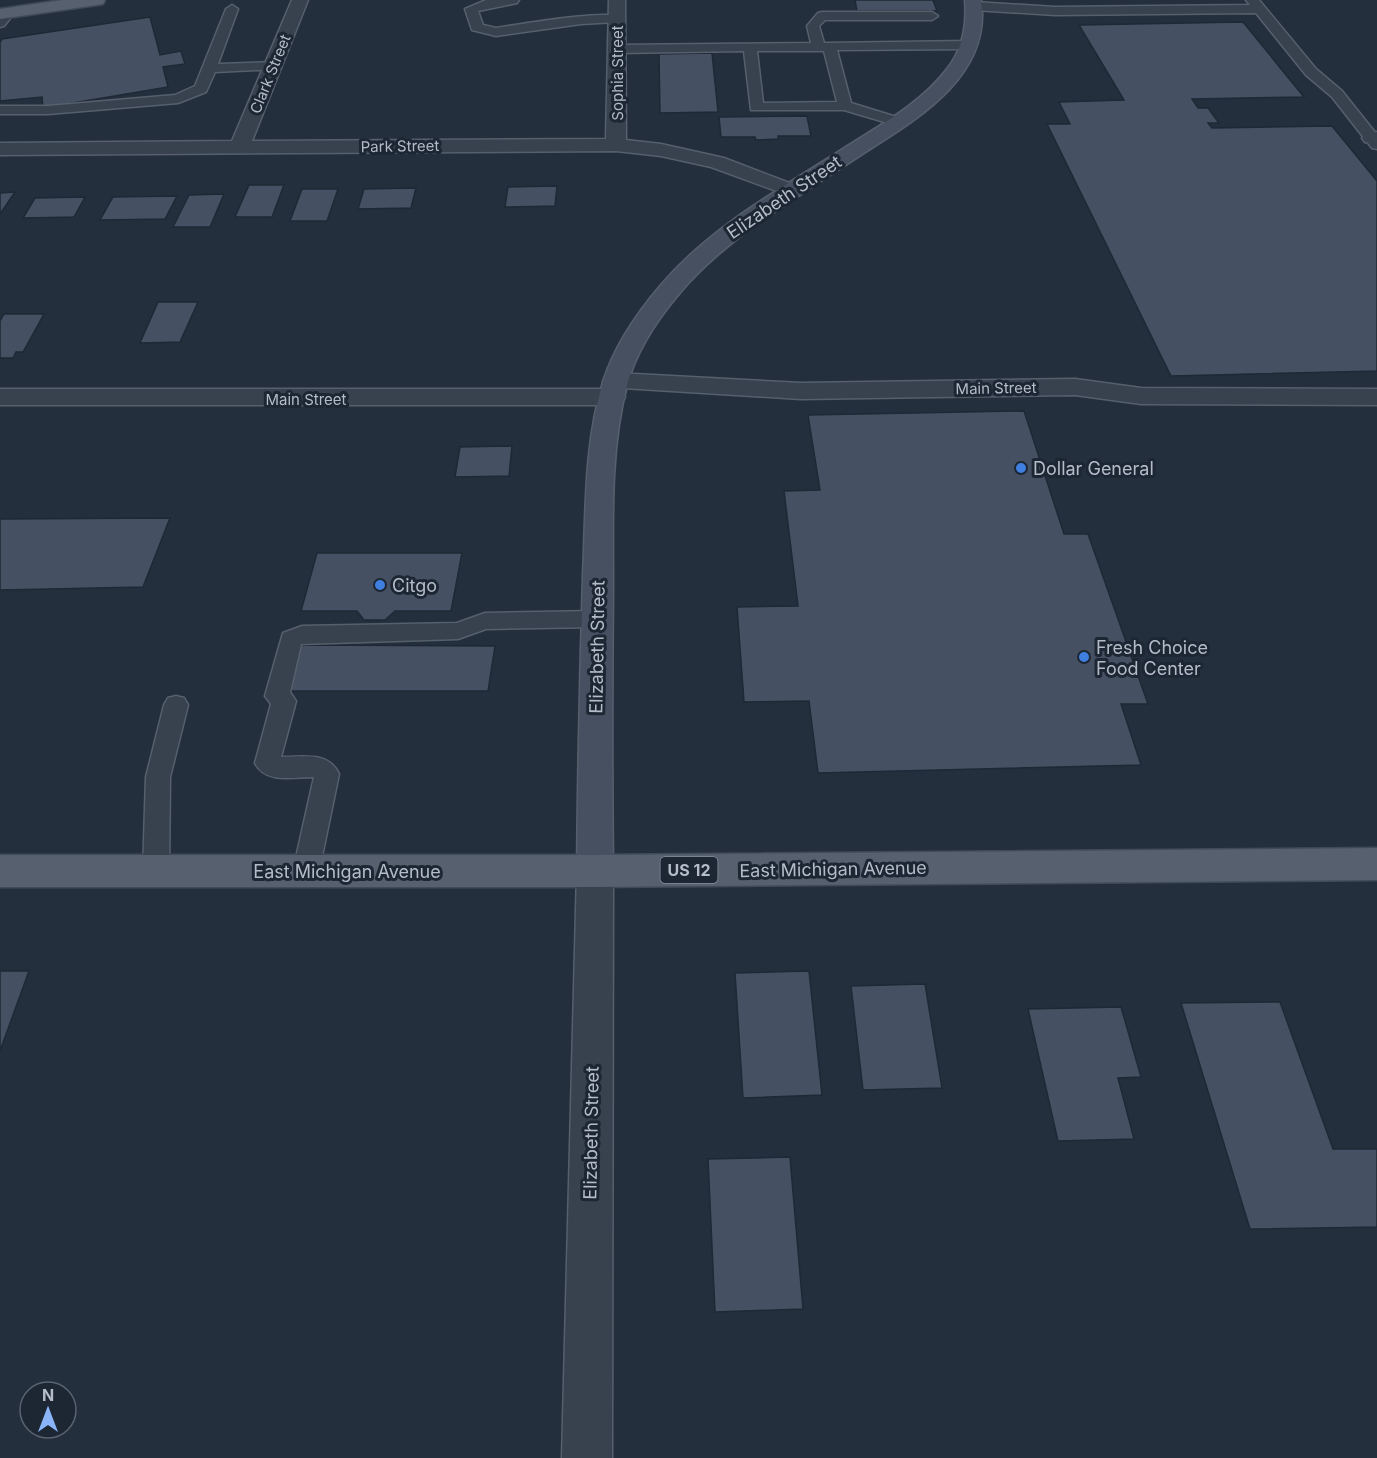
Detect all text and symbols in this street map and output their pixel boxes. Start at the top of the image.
street label: Sophia Street [608,25,627,121]
street label: Clark Street [246,32,295,116]
street label: Park Street [361,136,440,156]
street label: Elizabeth Street [723,151,845,243]
street label: Main Street [955,378,1037,398]
street label: Main Street [265,390,347,409]
place label: Dollar General [1033,458,1154,479]
marker: Dollar General [1014,461,1028,475]
place label: Citgo [392,575,437,596]
marker: Citgo [373,578,387,592]
street label: Elizabeth Street [585,580,609,714]
place label: Fresh Choice Food Center [1096,637,1208,679]
marker: Fresh Choice Food Center [1077,650,1091,664]
road number: US 12 [660,857,718,883]
street label: East Michigan Avenue [739,857,927,881]
street label: East Michigan Avenue [253,861,441,882]
street label: Elizabeth Street [579,1066,603,1200]
north arrow [18,1380,78,1440]
text: N [42,1385,54,1405]

